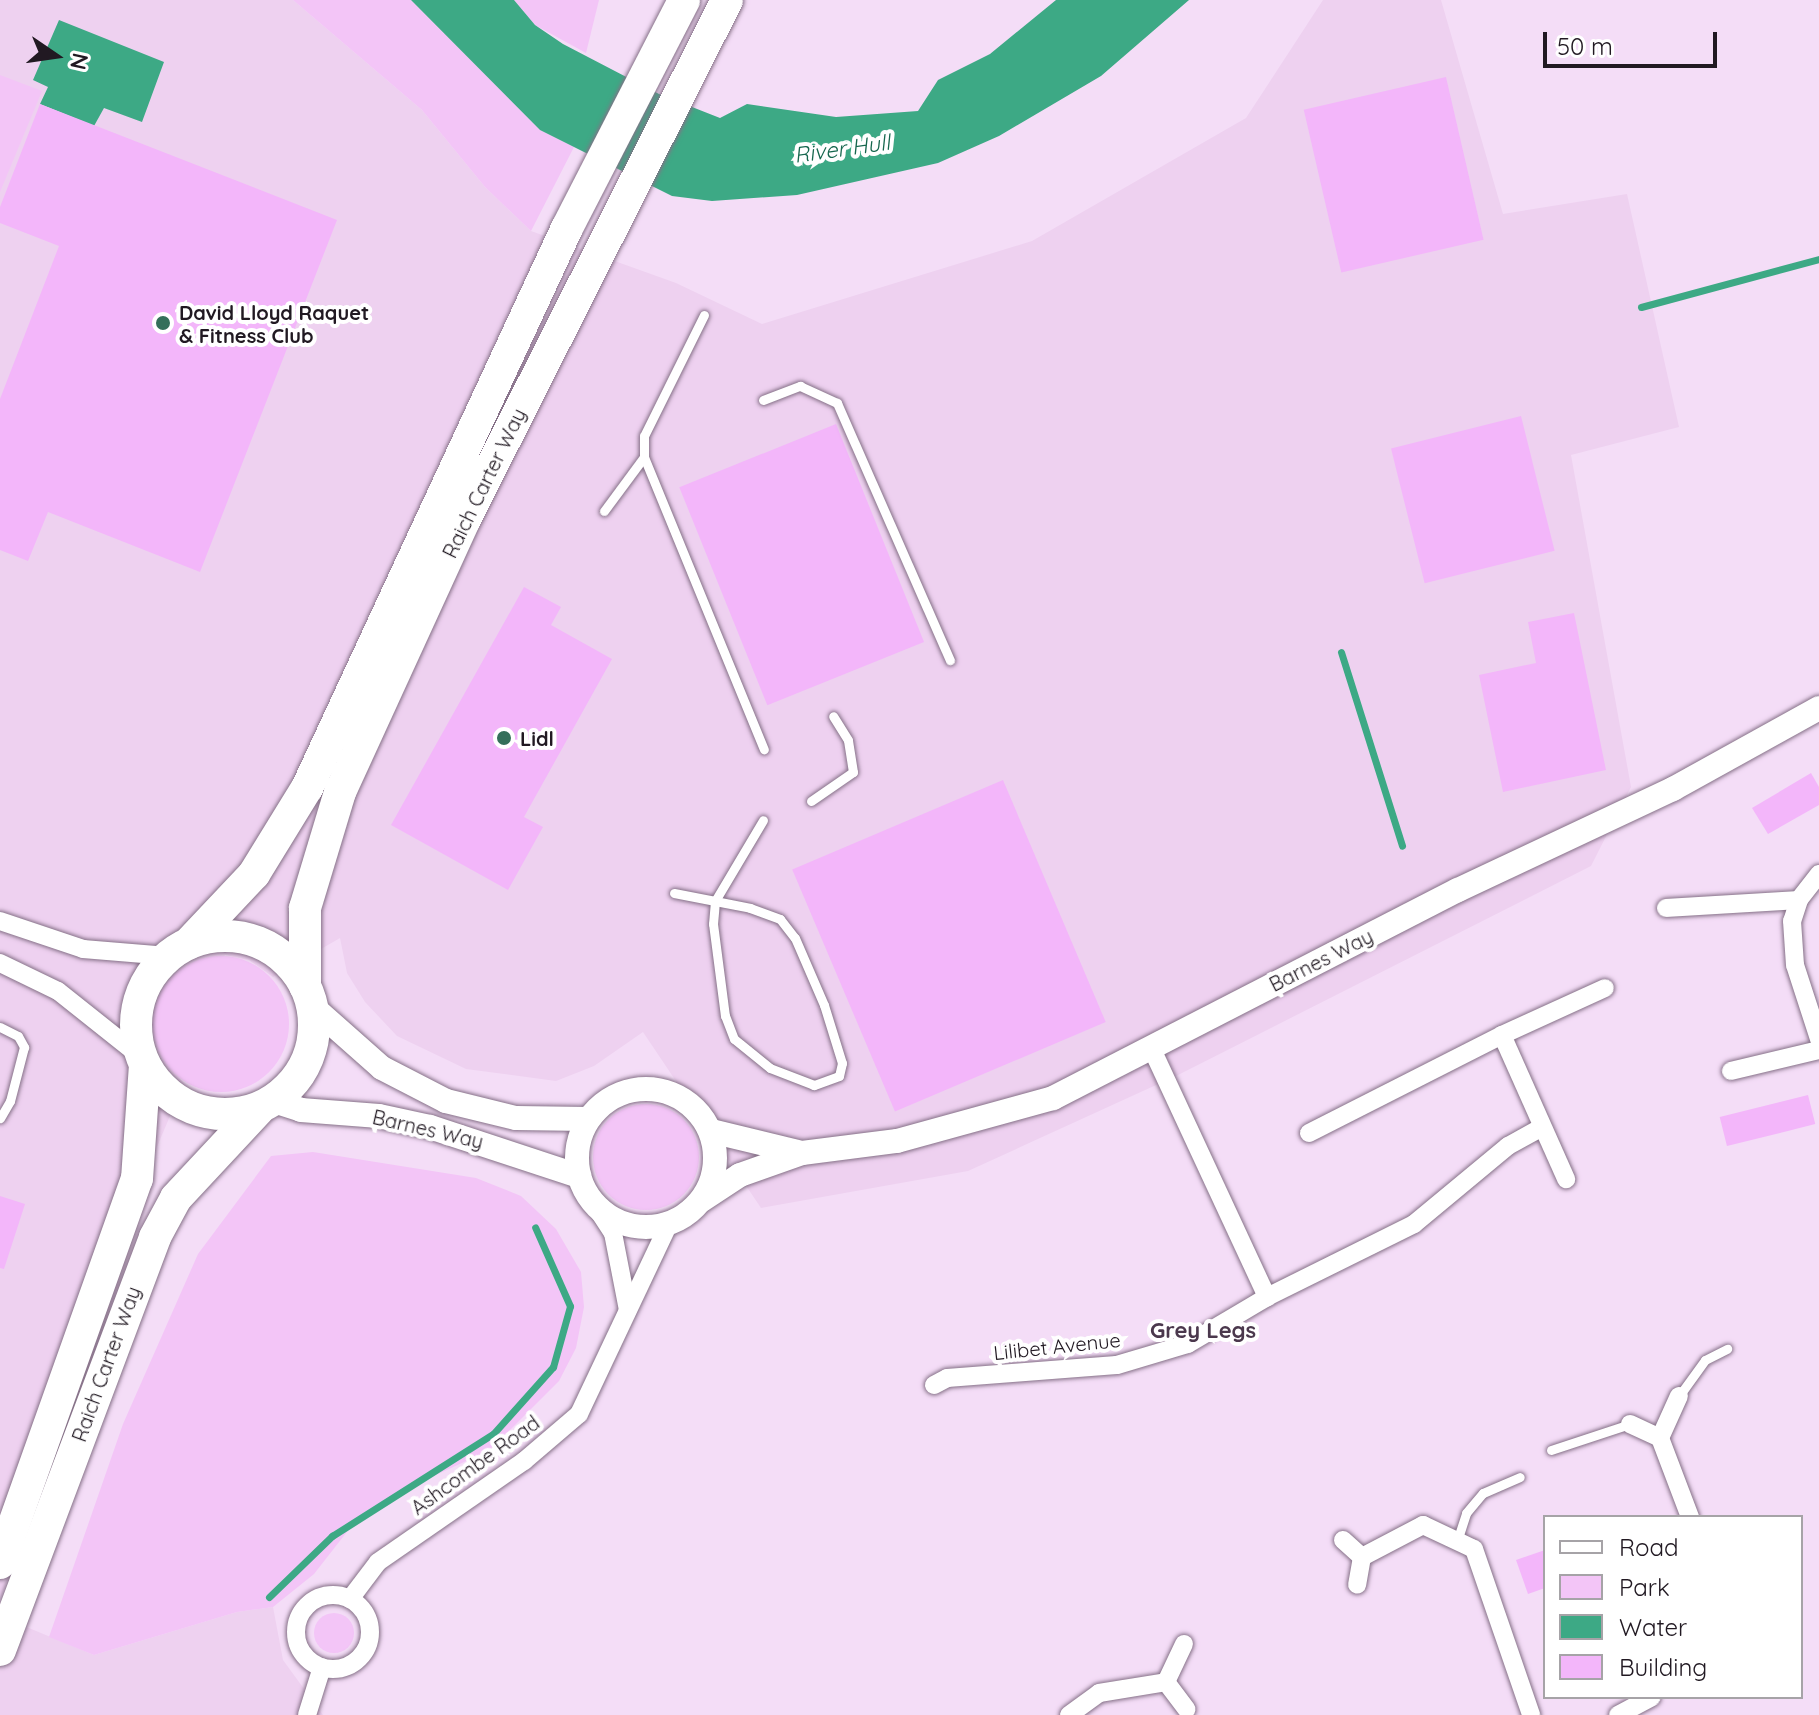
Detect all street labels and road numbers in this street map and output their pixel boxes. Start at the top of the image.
street label: Raich Carter Way [437,404,531,562]
street label: Barnes Way [1265,924,1377,996]
street label: Barnes Way [370,1105,486,1153]
street label: Raich Carter Way [67,1283,145,1445]
street label: Lilibet Avenue [992,1327,1122,1365]
street label: Ashcombe Road [406,1410,544,1520]

